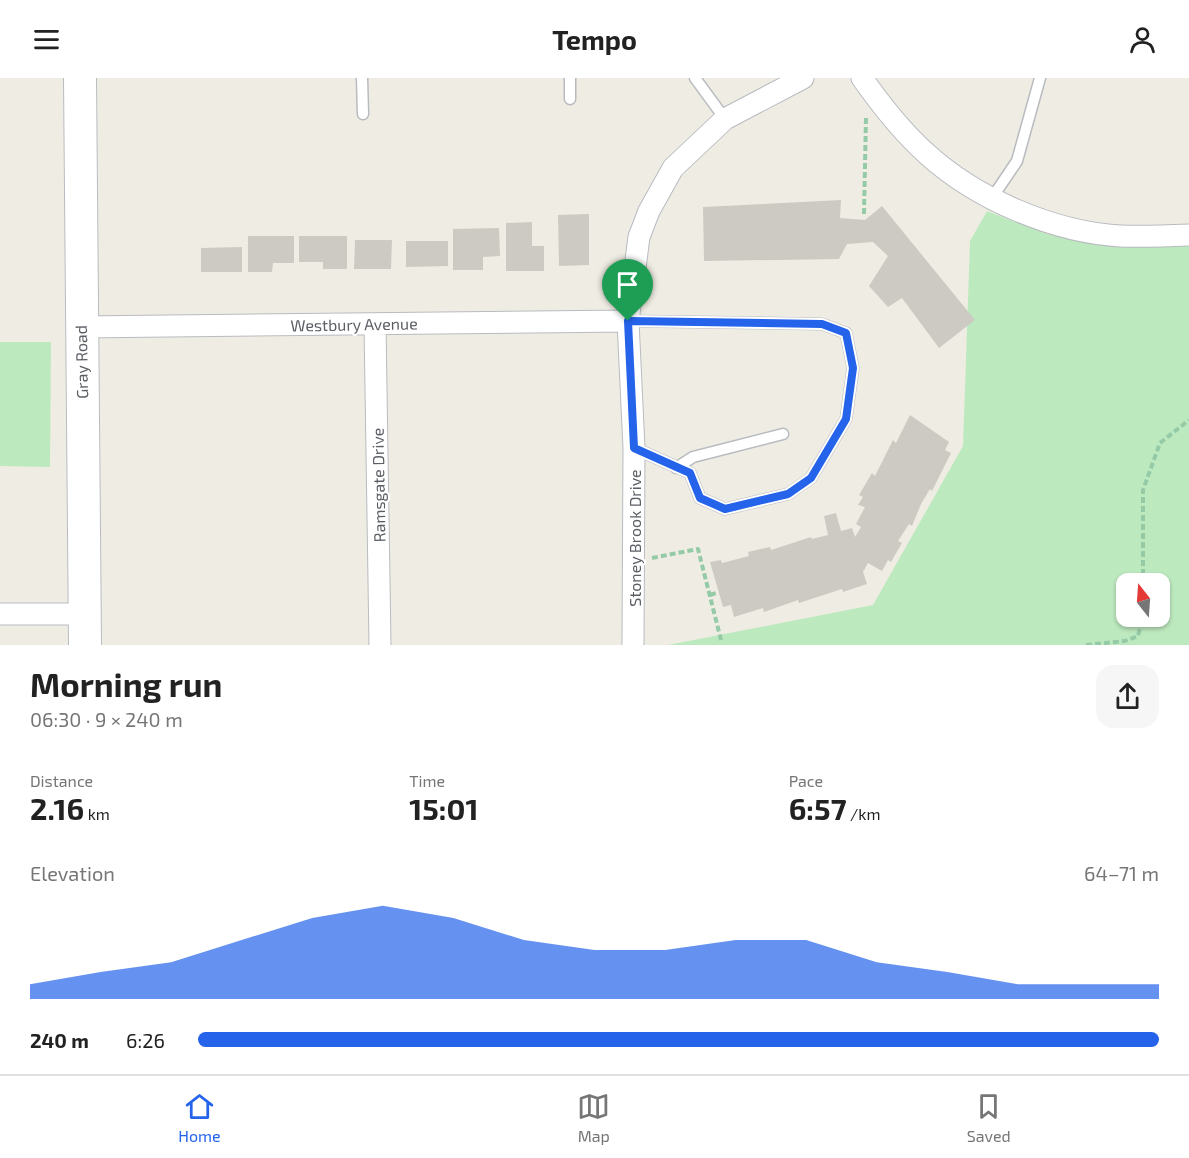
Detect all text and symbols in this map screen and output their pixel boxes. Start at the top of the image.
icon: menu [30,23,63,56]
text: Tempo [552,23,637,55]
icon: person [1126,23,1159,56]
pin [602,259,653,321]
icon: arrive [611,268,644,301]
street label: Westbury Avenue [290,313,418,335]
street label: Gray Road [71,325,91,399]
street label: Ramsgate Drive [368,427,388,543]
street label: Stoney Brook Drive [625,469,644,607]
north arrow [1116,573,1170,627]
map controls [1116,573,1170,627]
text: Morning run [30,664,222,704]
button: share [1096,665,1159,728]
text: 06:30 · 9 × 240 m [30,707,183,731]
text: Distance [30,771,93,790]
text: Time [409,771,445,790]
text: Pace [789,771,823,790]
text: 2.16 [30,790,84,826]
text: 15:01 [409,790,478,826]
text: 6:57 [789,790,846,826]
text: km [84,804,110,823]
text: /km [846,804,880,823]
text: Elevation [30,861,115,885]
text: 64–71 m [1084,861,1159,885]
text: 240 m [30,1028,89,1052]
text: 6:26 [126,1028,165,1052]
tab: Home [178,1090,221,1145]
tab: Map [577,1090,610,1145]
tab: Saved [967,1090,1011,1145]

